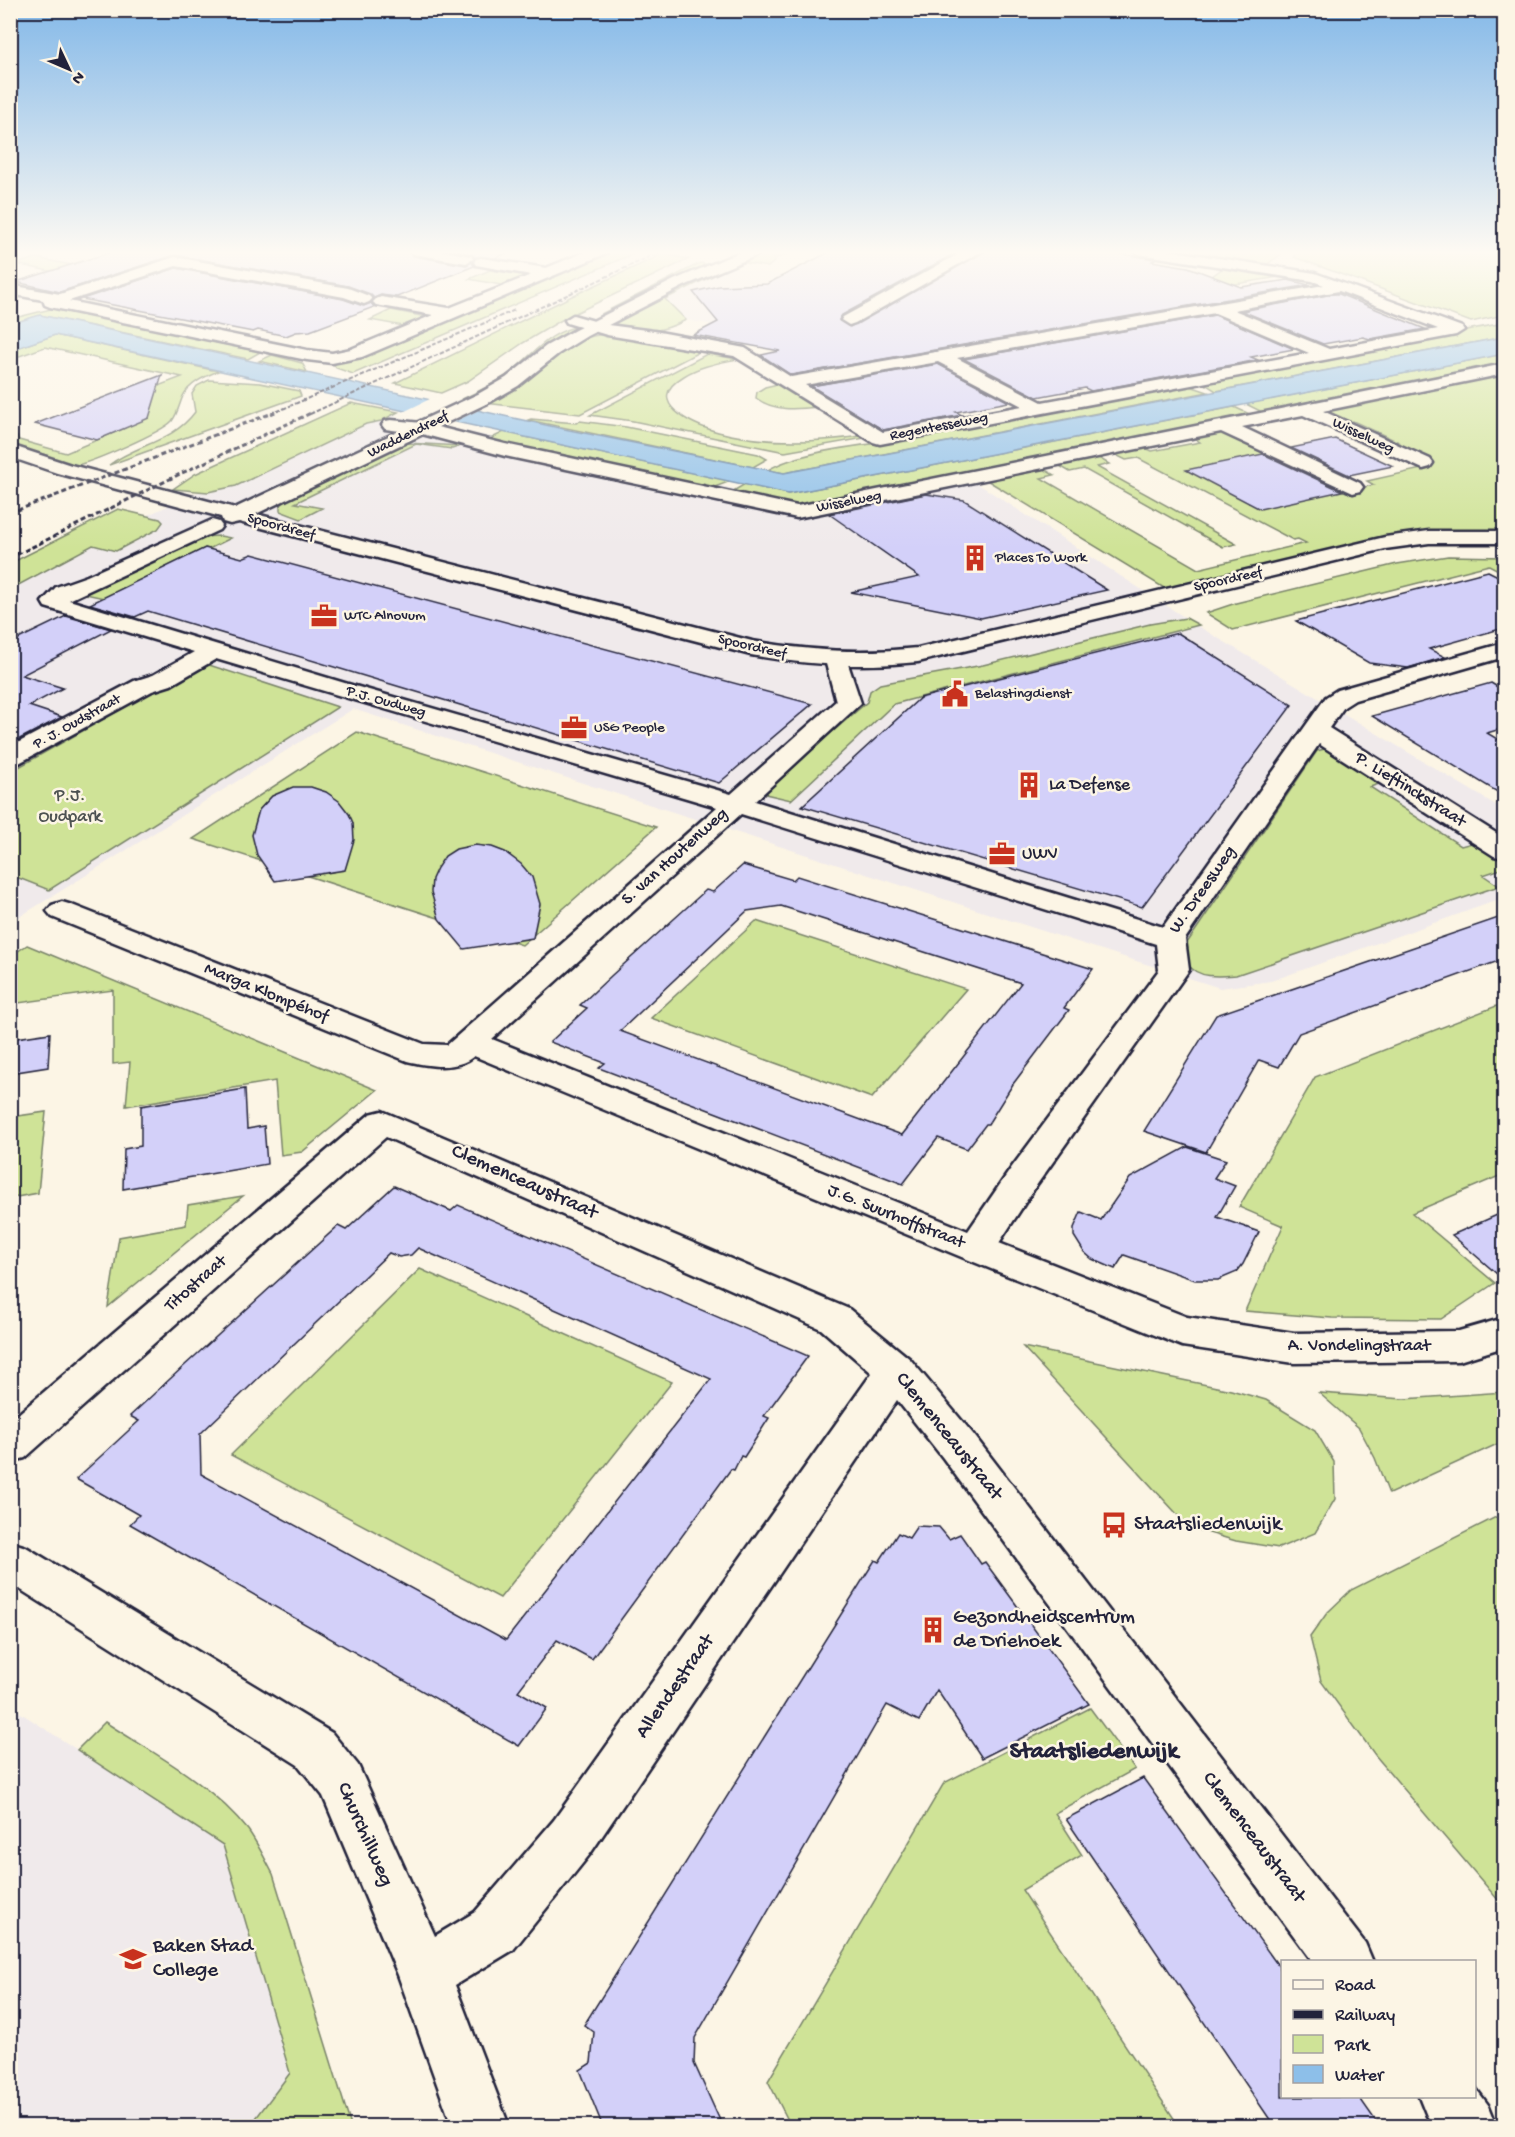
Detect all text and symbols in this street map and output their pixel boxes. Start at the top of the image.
north arrow [39,39,99,99]
text: N [66,67,88,88]
street label: Waddendreef [365,407,453,462]
street label: Regentesseweg [888,409,990,445]
street label: Wisselweg [1329,414,1397,458]
street label: Wisselweg [815,487,883,517]
street label: Spoordreef [245,509,318,545]
building icon: Places To Work [960,543,990,573]
place label: Places To Work [994,549,1088,567]
street label: Spoordreef [1192,563,1265,597]
office icon: WTC Alnovum [309,601,339,631]
place label: WTC Alnovum [344,607,426,625]
street label: Spoordreef [716,630,789,664]
public building icon: Belastingdienst [940,679,970,709]
street label: P.J. Oudweg [343,682,428,722]
place label: Belastingdienst [974,685,1073,703]
street label: P. J. Oudstraat [29,690,126,754]
office icon: USG People [559,713,589,743]
place label: USG People [594,719,665,737]
street label: P. Lieftinckstraat [1350,747,1471,833]
building icon: La Defense [1014,770,1044,800]
place label: La Defense [1049,775,1131,796]
park label: P.J. Oudpark [38,786,104,828]
street label: S. van Houtenweg [618,804,732,910]
office icon: UWV [987,839,1017,869]
street label: W. Dreesweg [1165,842,1241,938]
place label: UWV [1022,844,1058,865]
street label: Marga Klompéhof [201,959,333,1028]
street label: Clemenceaustraat [447,1140,603,1227]
street label: J.G. Suurhoffstraat [824,1180,969,1255]
street label: Titostraat [160,1250,233,1317]
street label: A. Vondelingstraat [1288,1336,1432,1357]
street label: Clemenceaustraat [889,1368,1009,1508]
bus stop icon: Staatsliedenwijk [1099,1510,1129,1540]
place label: Staatsliedenwijk [1134,1513,1284,1538]
place label: Gezondheidscentrum de Driehoek [953,1606,1135,1655]
building icon: Gezondheidscentrum de Driehoek [918,1615,948,1645]
street label: Allendestraat [631,1628,722,1744]
district label: Staatsliedenwijk [1010,1738,1182,1767]
street label: Clemenceaustraat [1196,1768,1312,1910]
street label: Churchillweg [330,1779,398,1891]
place label: Baken Stad College [152,1935,255,1984]
school or university icon: Baken Stad College [118,1944,148,1974]
legend [1281,1960,1476,2098]
text: Road [1335,1976,1376,1997]
text: Railway [1335,2006,1395,2027]
text: Park [1334,2036,1371,2057]
text: Water [1335,2066,1385,2087]

